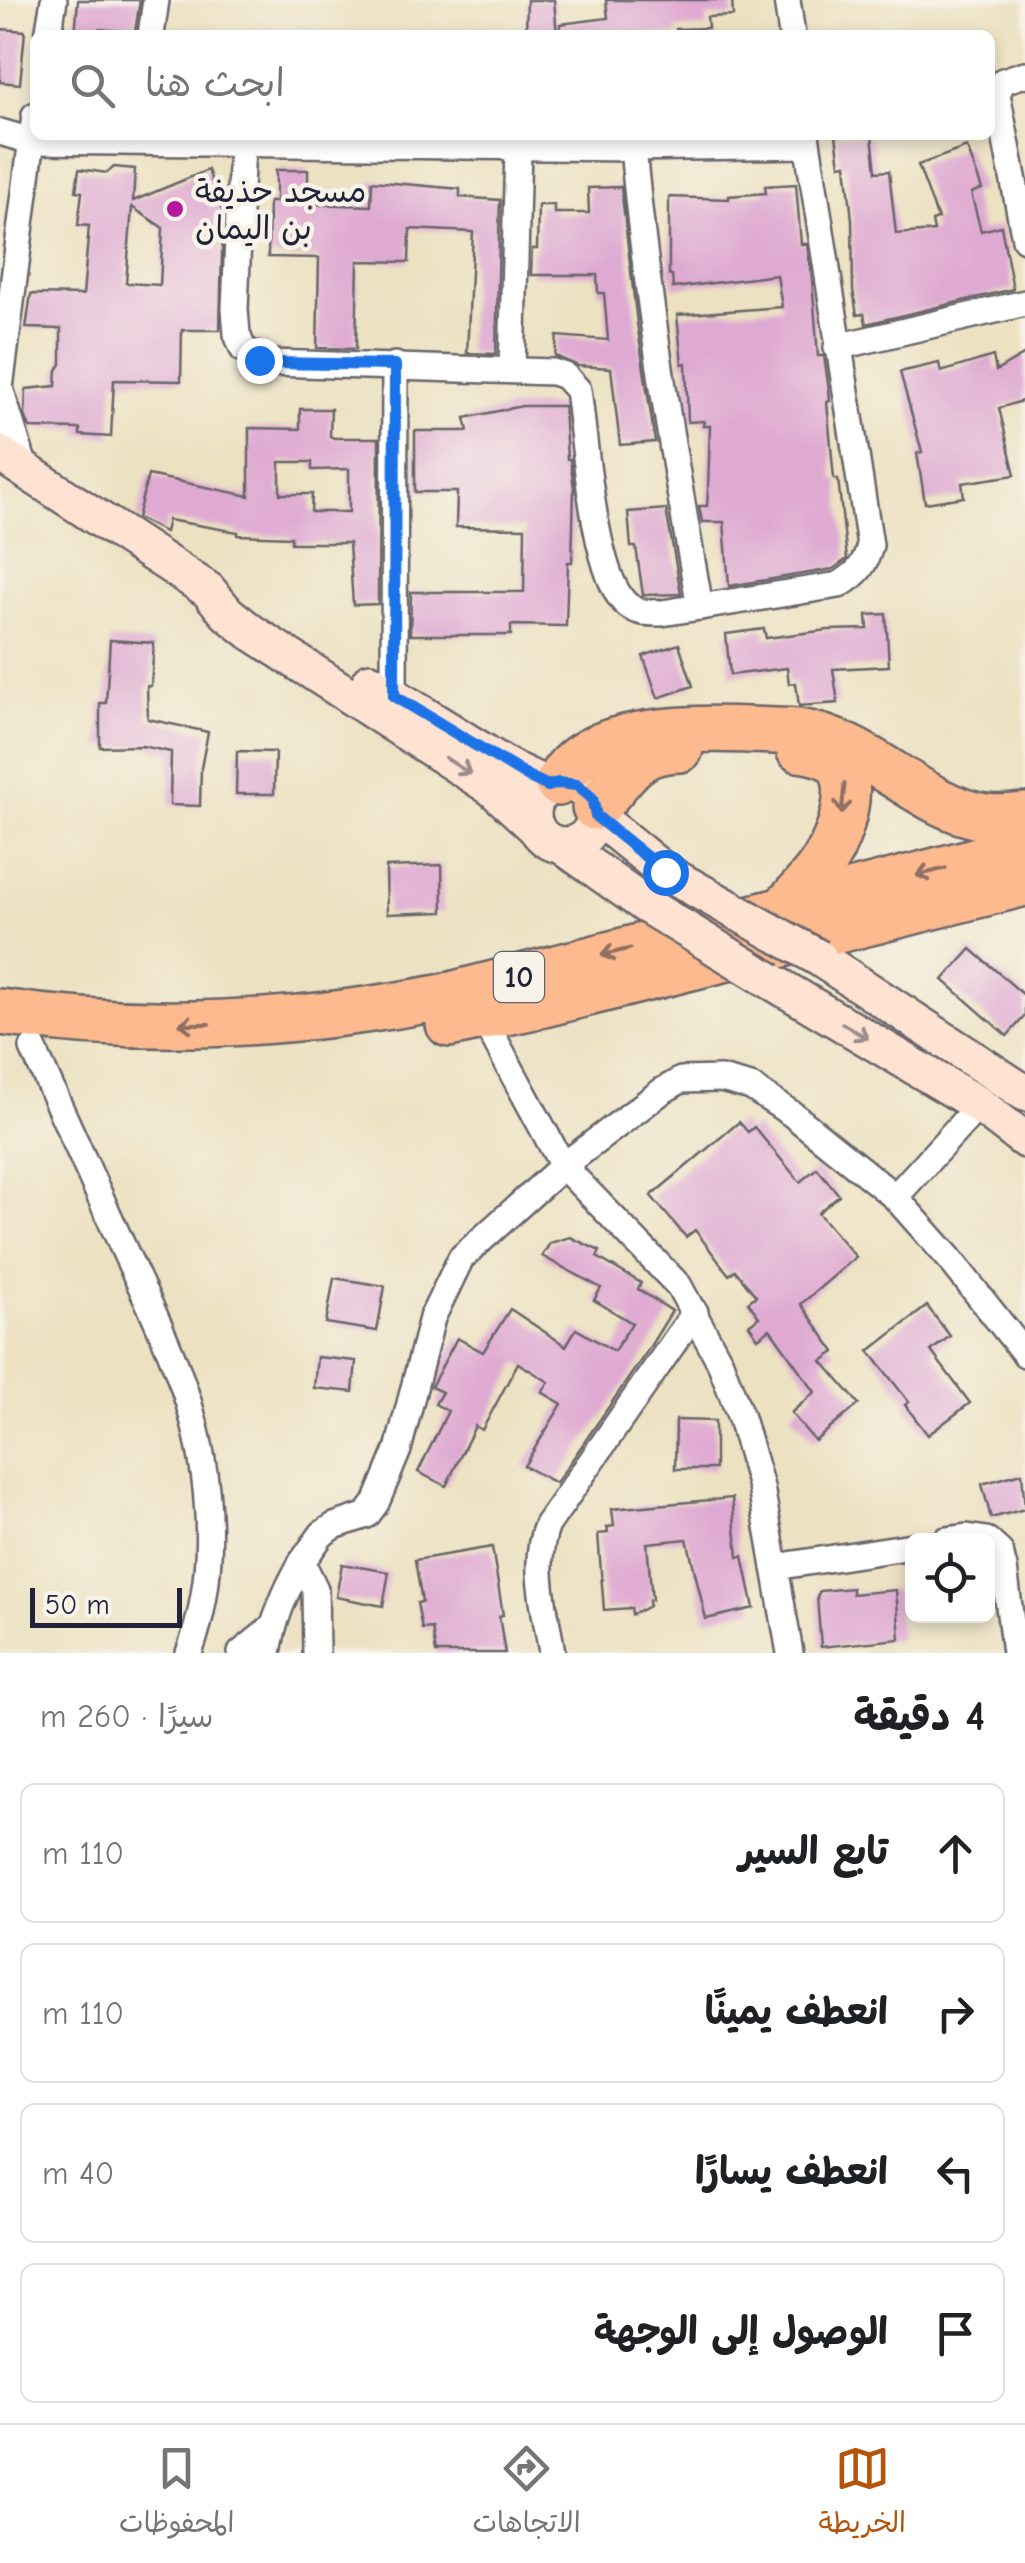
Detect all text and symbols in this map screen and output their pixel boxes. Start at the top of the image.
search box [30,30,995,140]
icon: search [65,58,120,113]
text: ابحث هنا [145,62,285,106]
place label: مسجد حذيفة بن اليمان [195,173,366,247]
marker: مسجد حذيفة بن اليمان [164,198,186,220]
route end [237,338,283,384]
one-way arrow [444,756,472,777]
one-way arrow [834,783,853,815]
route start [643,850,689,896]
one-way arrow [916,864,948,882]
one-way arrow [601,944,633,963]
road number: 10 [494,952,544,1002]
one-way arrow [179,1014,212,1034]
one-way arrow [840,1021,869,1041]
map controls [905,1533,995,1623]
button: locate [905,1533,995,1623]
scale bar [30,1583,182,1628]
text: 50 m [45,1589,110,1621]
text: 4 دقيقة [853,1692,985,1741]
text: سيرًا · 260 m [40,1698,213,1735]
icon: ahead [928,1826,983,1881]
text: تابع السير [739,1830,888,1874]
text: 110 m [42,1835,124,1872]
icon: right [928,1986,983,2041]
text: انعطف يمينًا [705,1990,888,2034]
text: 110 m [42,1995,124,2032]
icon: left [928,2146,983,2201]
text: انعطف يسارًا [695,2150,888,2194]
text: 40 m [42,2155,114,2192]
icon: arrive [928,2306,983,2361]
text: الوصول إلى الوجهة [594,2310,888,2354]
tab: المحفوظات [119,2441,234,2547]
tab: الاتجاهات [472,2441,581,2547]
tab: الخريطة [819,2441,906,2547]

